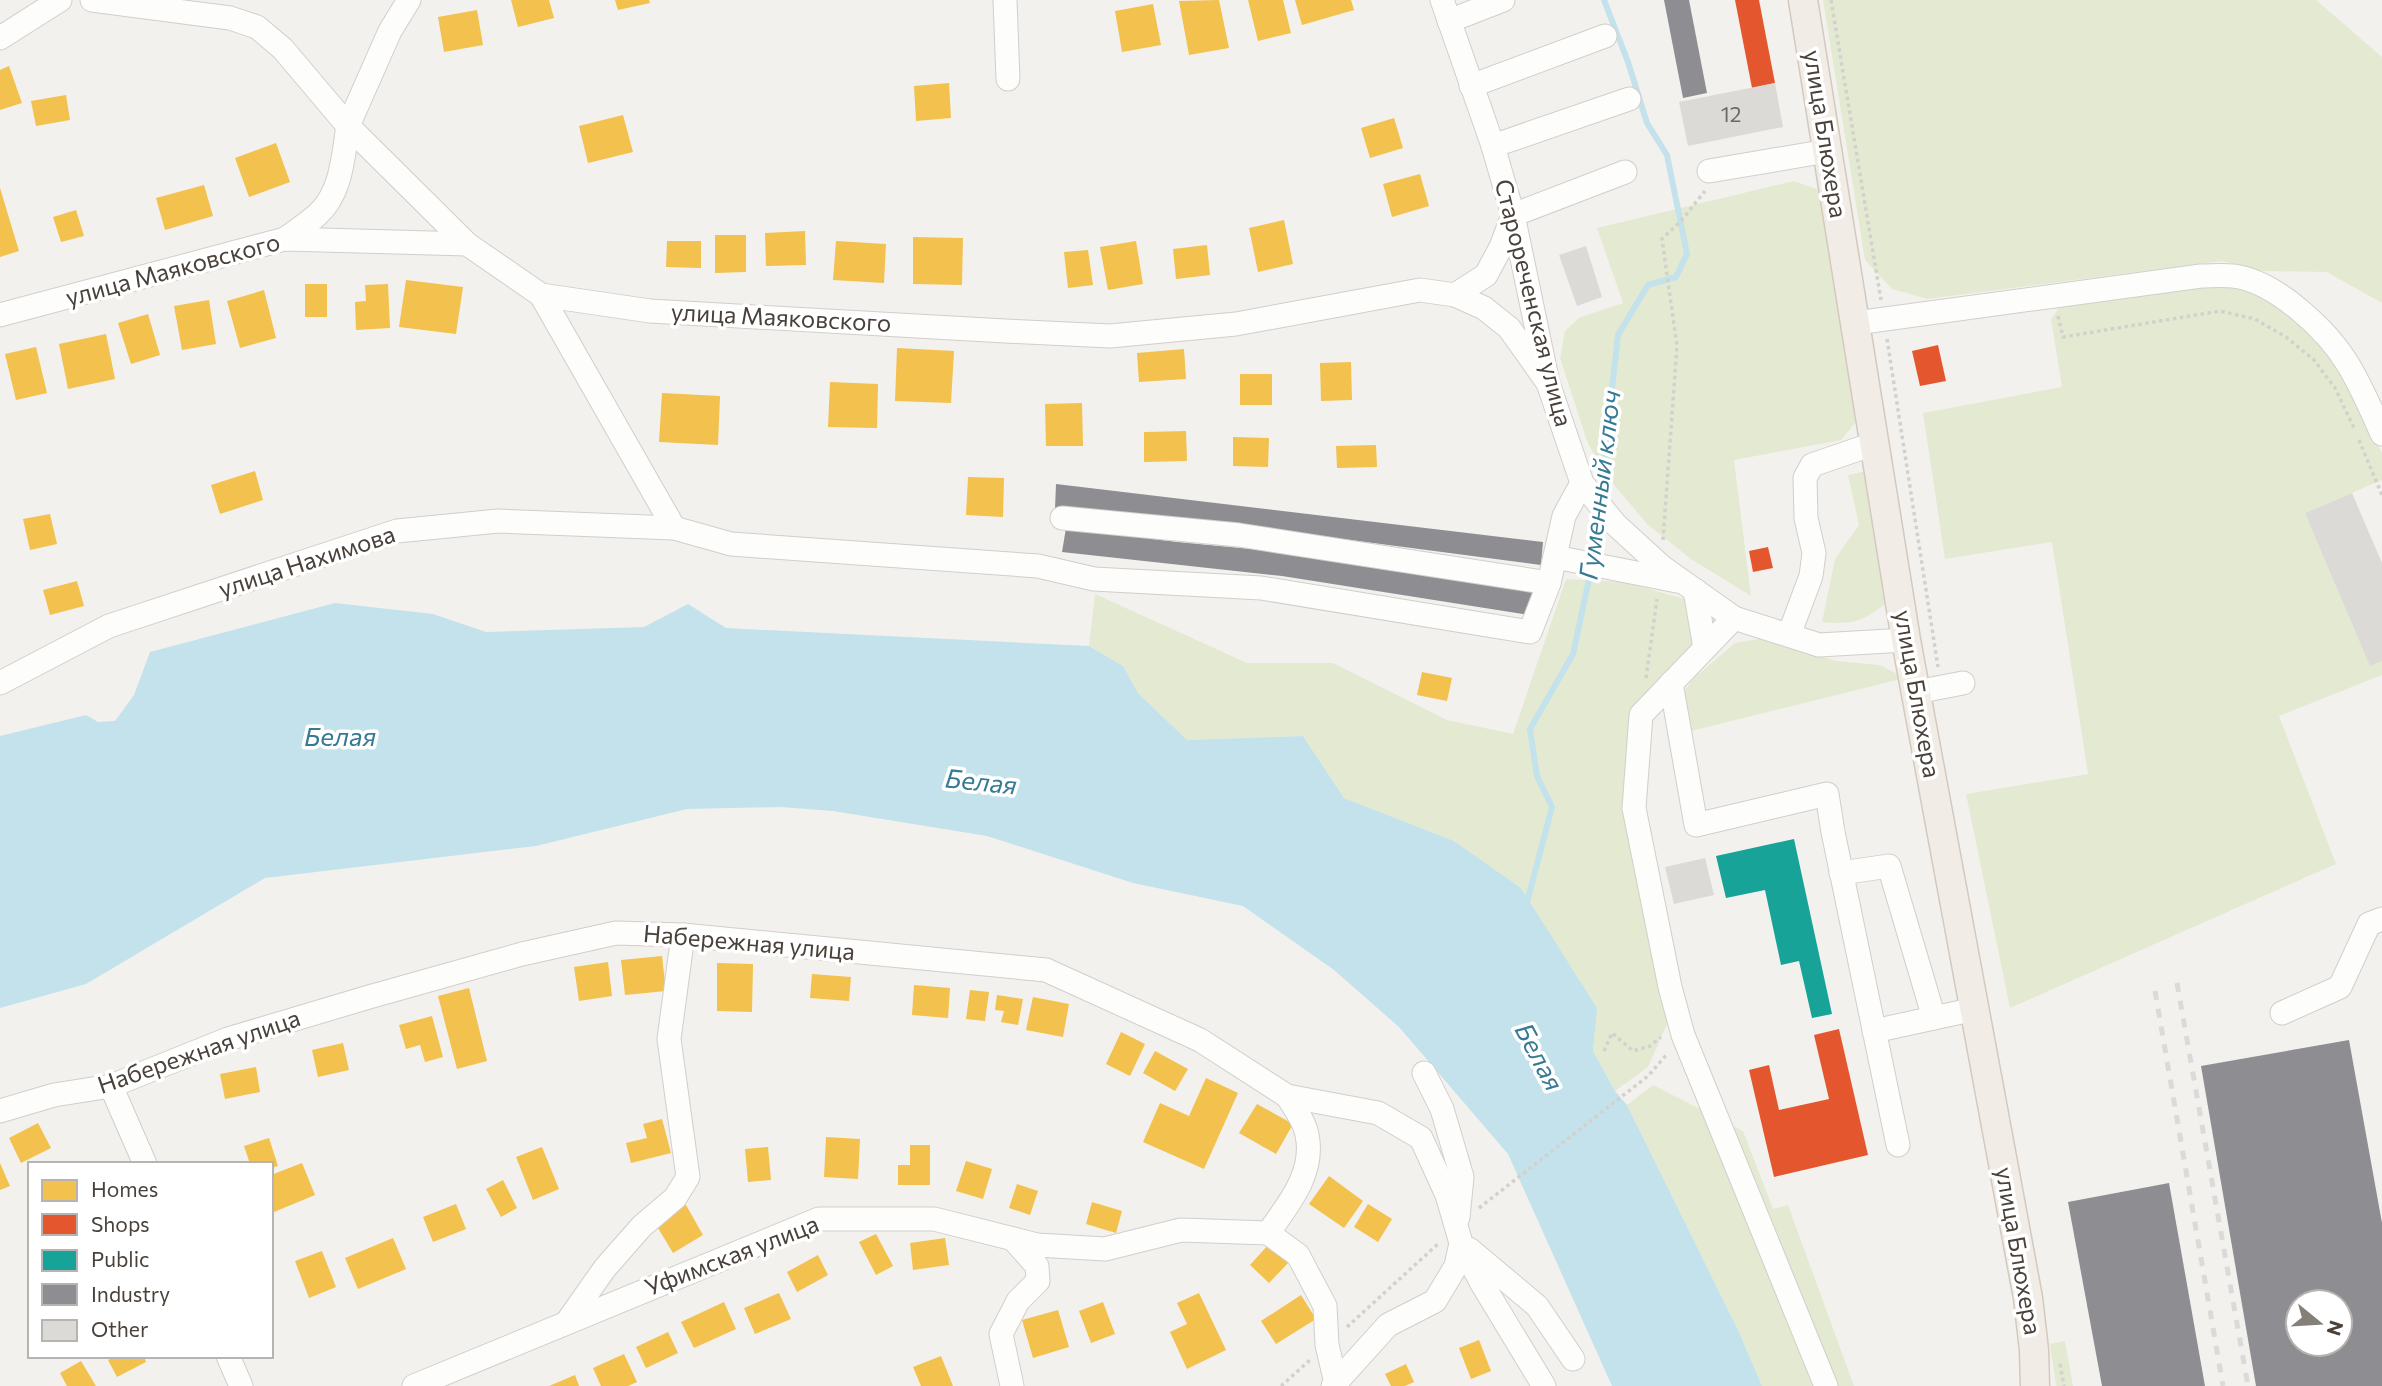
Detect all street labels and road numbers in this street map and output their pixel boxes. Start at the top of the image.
street label: улица Блюхера [1799,48,1854,220]
street label: Старореченская улица [1490,176,1579,429]
street label: улица Маяковского [62,226,283,311]
street label: улица Маяковского [670,296,892,337]
street label: улица Нахимова [215,518,398,603]
street label: улица Блюхера [1889,608,1947,780]
street label: Набережная улица [642,918,856,965]
street label: Набережная улица [93,1002,304,1099]
street label: улица Блюхера [1990,1165,2048,1337]
street label: Уфимская улица [640,1208,822,1301]

